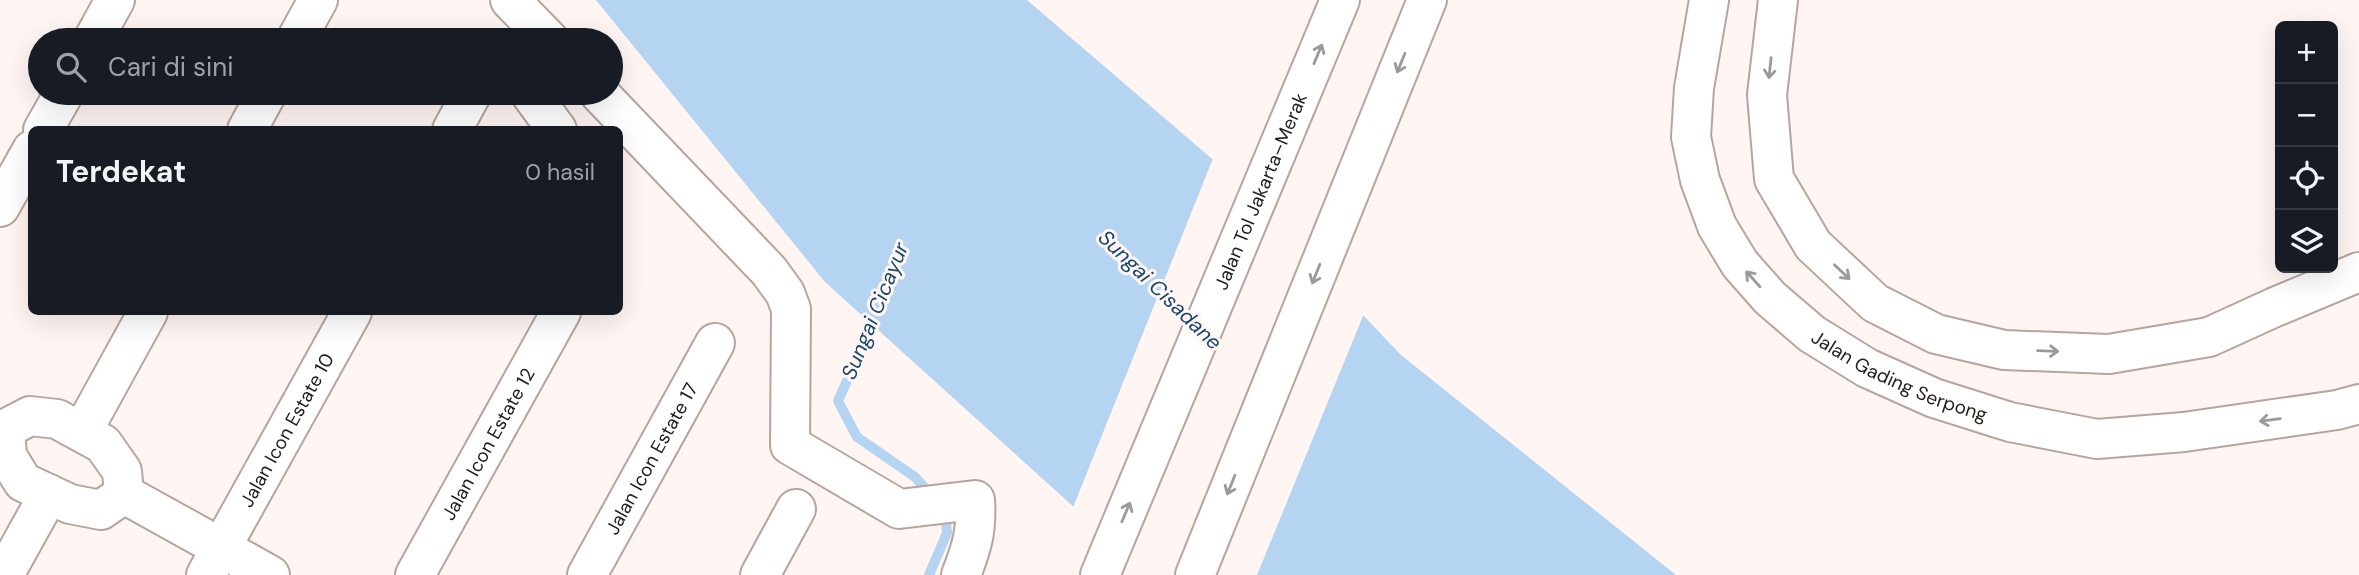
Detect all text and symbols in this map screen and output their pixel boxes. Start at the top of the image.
map controls [2275,21,2338,273]
button: + [2275,21,2338,84]
search box [28,28,623,105]
one-way arrow [1312,43,1325,65]
icon: search [52,48,90,86]
text: Cari di sini [108,50,233,84]
one-way arrow [1394,52,1407,74]
one-way arrow [1764,56,1777,79]
button: − [2275,84,2338,147]
street label: Jalan Tol Jakarta–Merak [1208,89,1313,293]
button: locate [2275,147,2338,210]
text: Terdekat [56,152,186,191]
text: 0 hasil [525,157,595,187]
button: layers [2275,210,2338,273]
water label: Sungai Cisadane [1092,224,1228,356]
water label: Sungai Cicayur [835,237,916,384]
one-way arrow [1309,263,1322,285]
one-way arrow [1833,263,1850,280]
one-way arrow [1745,270,1761,288]
street label: Jalan Gading Serpong [1807,324,1991,427]
one-way arrow [2036,345,2059,358]
street label: Jalan Icon Estate 10 [234,348,339,511]
street label: Jalan Icon Estate 12 [436,363,540,524]
street label: Jalan Icon Estate 17 [599,378,703,539]
one-way arrow [2259,414,2282,427]
one-way arrow [1224,474,1237,496]
one-way arrow [1120,502,1133,523]

